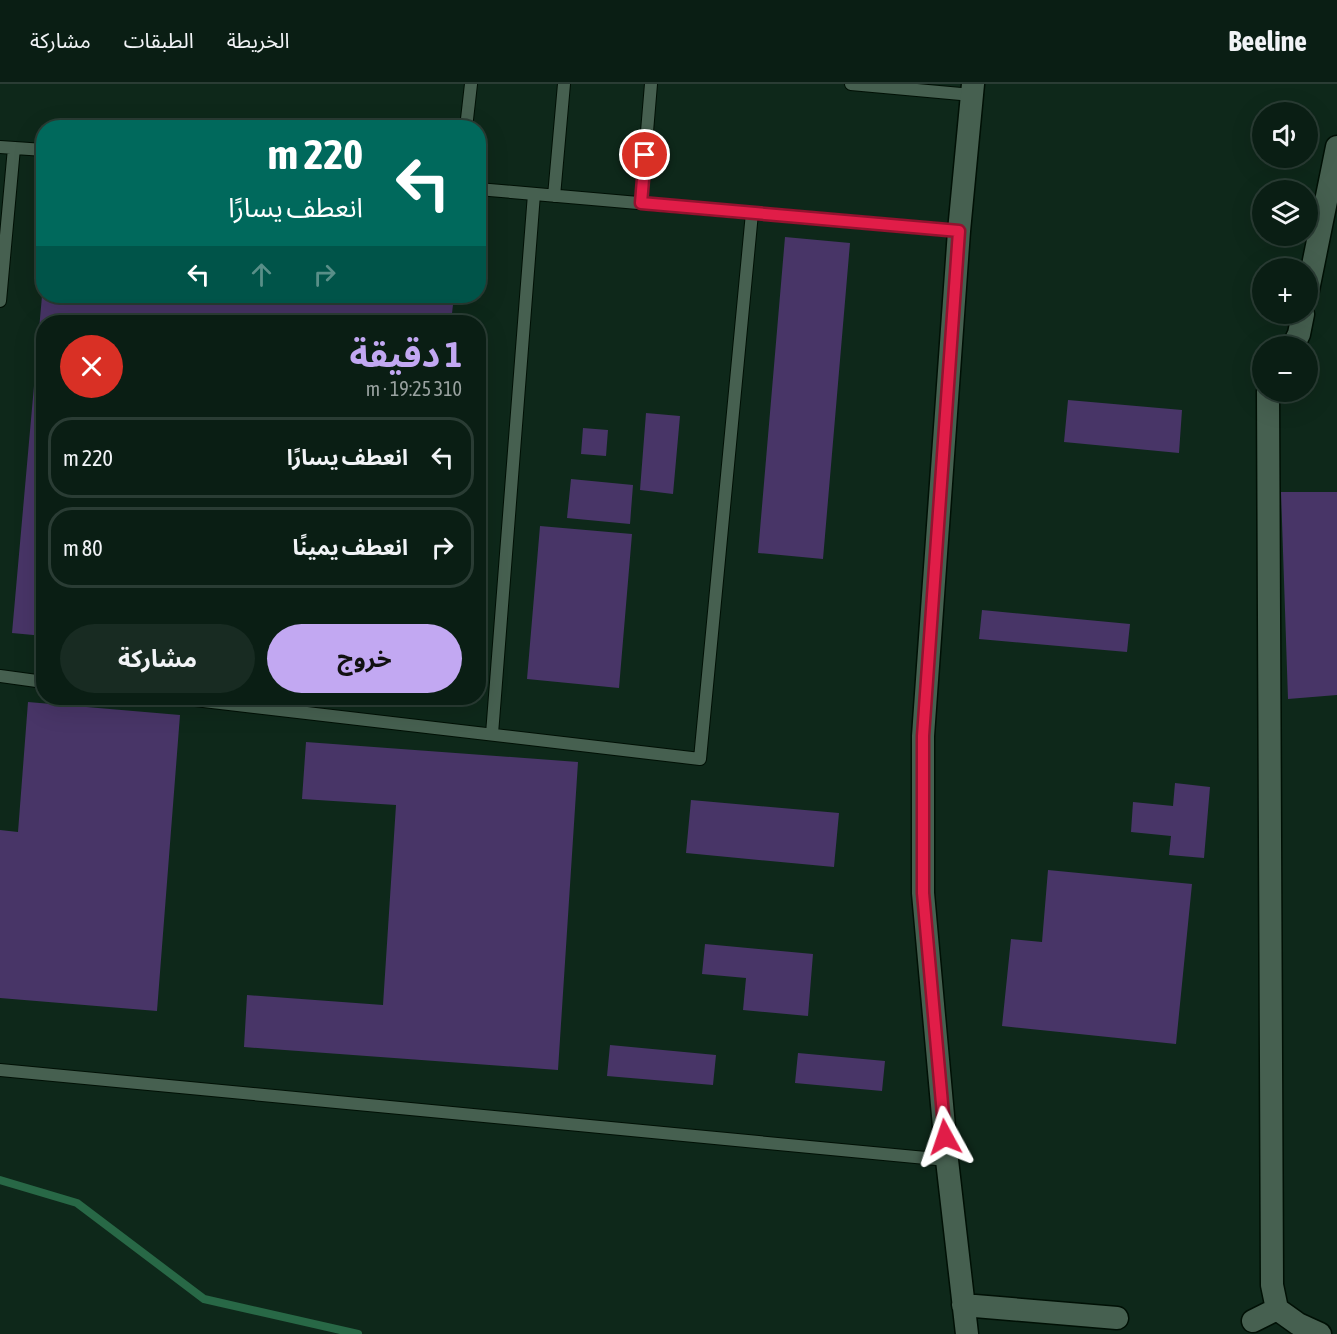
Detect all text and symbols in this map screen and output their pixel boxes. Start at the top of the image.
text: Beeline [1228,25,1307,57]
text: مشاركة [30,28,91,52]
text: الطبقات [124,28,194,52]
text: الخريطة [227,28,290,52]
map controls [1252,102,1318,402]
button: sound [1252,102,1318,168]
pin [619,129,670,180]
text: 220 m [268,130,363,178]
icon: arrive [628,138,661,171]
icon: left [384,144,462,222]
button: layers [1252,180,1318,246]
text: انعطف يسارًا [228,192,363,223]
icon: left [182,258,215,291]
icon: ahead [245,258,278,291]
icon: right [308,258,341,291]
button: + [1252,258,1318,324]
text: 1 دقيقة [350,333,462,375]
button: close [60,335,123,398]
button: − [1252,336,1318,402]
text: 310 m · 19:25 [366,377,462,400]
icon: left [426,441,459,474]
text: انعطف يسارًا [287,444,408,470]
text: 220 m [63,445,113,471]
icon: right [426,531,459,564]
text: انعطف يمينًا [292,534,408,560]
text: 80 m [63,535,103,561]
button: مشاركة [60,624,255,693]
button: خروج [267,624,462,693]
position arrow [913,1105,977,1169]

